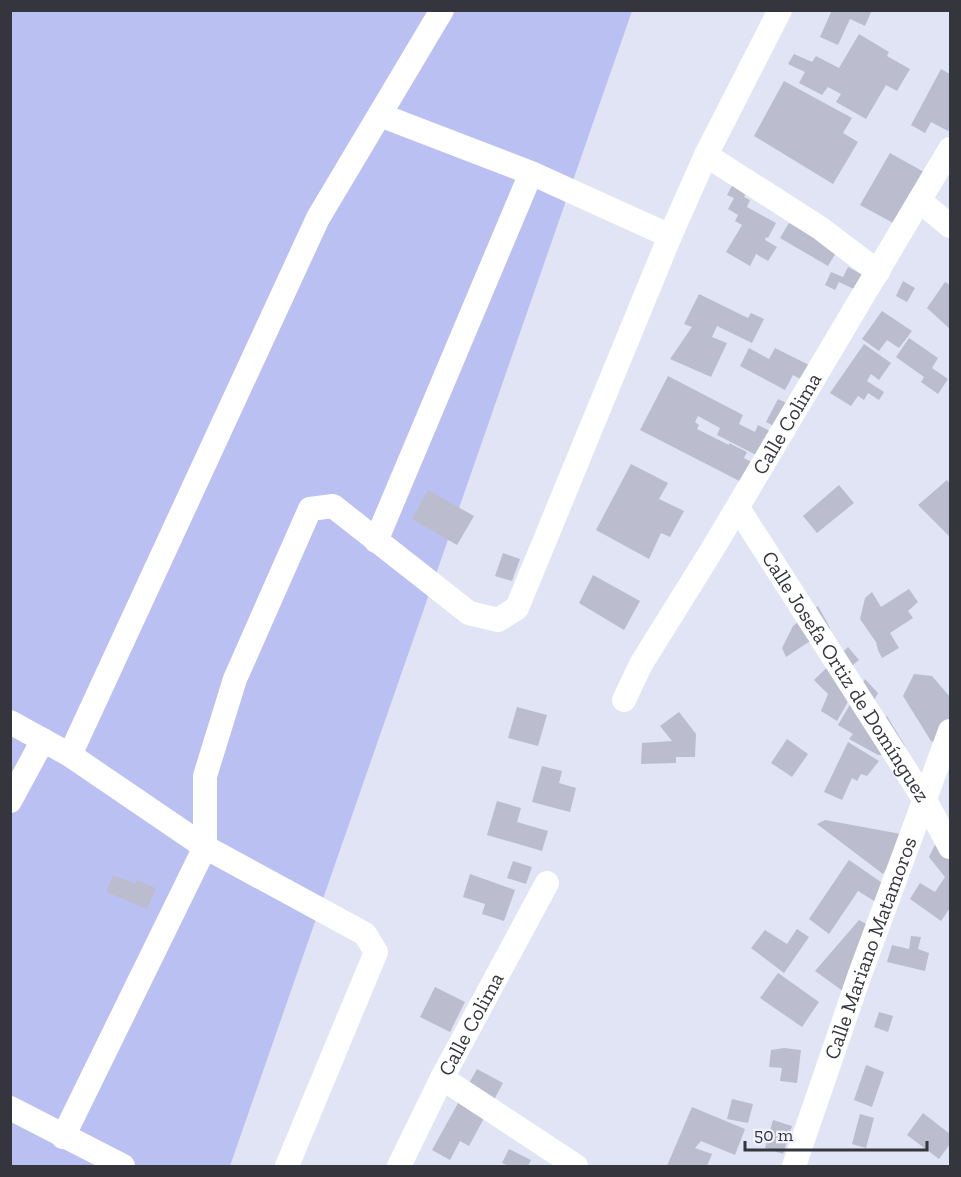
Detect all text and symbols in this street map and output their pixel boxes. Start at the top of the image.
street label: Calle Colima [747,368,826,479]
street label: Calle Josefa Ortiz de Domínguez [757,546,936,807]
street label: Calle Mariano Matamoros [819,833,922,1062]
street label: Calle Colima [433,968,508,1080]
scale bar [745,1114,926,1152]
text: 50 m [754,1124,794,1146]

